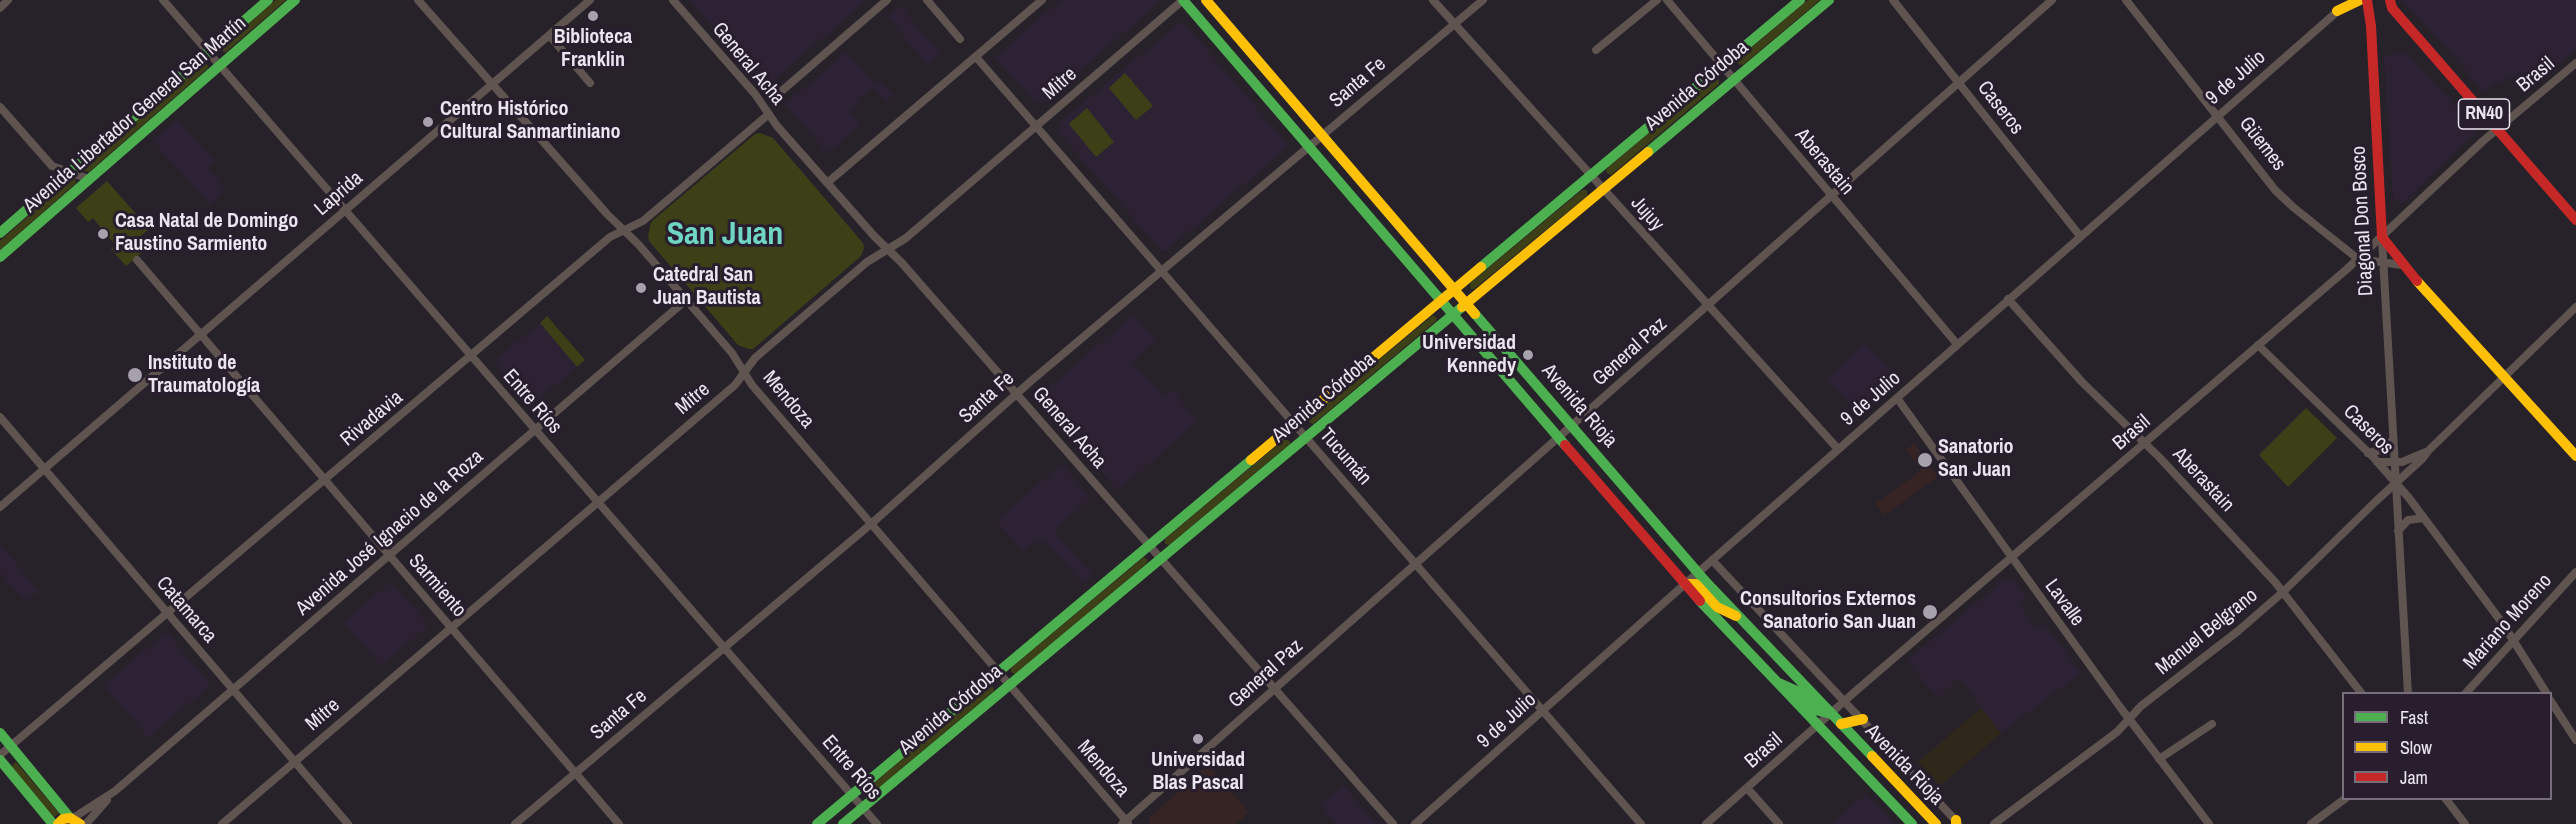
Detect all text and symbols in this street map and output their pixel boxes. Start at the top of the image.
marker: Biblioteca Franklin [586,9,600,23]
street label: Avenida Libertador General San Martín [19,12,251,218]
street label: General Acha [707,18,789,110]
place label: Biblioteca Franklin [554,26,632,73]
street label: Avenida Córdoba [1641,36,1753,136]
street label: 9 de Julio [2201,46,2271,110]
street label: Brasil [2512,52,2560,98]
street label: Santa Fe [1325,53,1391,113]
street label: Mitre [1038,63,1082,105]
street label: Caseros [1972,77,2028,139]
place label: Centro Histórico Cultural Sanmartiniano [440,98,620,145]
road number: RN40 [2458,99,2510,129]
street label: Güemes [2233,112,2291,176]
marker: Centro Histórico Cultural Sanmartiniano [421,115,435,129]
street label: Aberastain [1789,124,1859,200]
street label: Diagonal Don Bosco [2347,145,2379,297]
street label: Laprida [310,167,368,221]
street label: Jujuy [1625,192,1669,236]
place label: Casa Natal de Domingo Faustino Sarmiento [115,210,298,257]
district label: San Juan [667,216,783,254]
marker: Casa Natal de Domingo Faustino Sarmiento [96,227,110,241]
place label: Catedral San Juan Bautista [653,264,761,311]
marker: Catedral San Juan Bautista [634,281,648,295]
street label: General Paz [1588,313,1672,391]
place label: Universidad Kennedy [1422,332,1516,379]
street label: Avenida Córdoba [1268,348,1380,448]
marker: Universidad Kennedy [1521,348,1535,362]
place label: Instituto de Traumatología [148,352,260,399]
street label: Avenida Rioja [1536,359,1622,453]
street label: Entre Ríos [498,365,566,439]
marker: Instituto de Traumatología [126,366,144,384]
street label: Mendoza [757,366,819,434]
street label: Santa Fe [955,367,1019,429]
street label: 9 de Julio [1836,367,1906,431]
street label: Mitre [671,378,715,420]
street label: General Acha [1027,382,1111,474]
street label: Rivadavia [336,386,408,452]
street label: Caseros [2338,400,2398,460]
street label: Brasil [2108,410,2156,456]
street label: Tucumán [1314,424,1376,490]
place label: Sanatorio San Juan [1938,436,2014,483]
street label: Aberastain [2167,443,2239,517]
street label: Avenida José Ignacio de la Roza [291,445,489,621]
marker: Sanatorio San Juan [1916,451,1934,469]
street label: Sarmiento [403,550,471,622]
street label: Mariano Moreno [2459,569,2557,675]
street label: Catamarca [151,572,221,648]
street label: Lavalle [2039,575,2089,631]
street label: Manuel Belgrano [2151,584,2263,680]
place label: Consultorios Externos Sanatorio San Juan [1740,588,1916,635]
marker: Consultorios Externos Sanatorio San Juan [1921,603,1939,621]
street label: General Paz [1224,635,1308,713]
street label: Avenida Córdoba [895,660,1007,760]
street label: Santa Fe [586,685,652,745]
street label: 9 de Julio [1473,688,1541,754]
legend [2342,692,2552,800]
street label: Mitre [301,694,345,736]
text: Fast [2400,705,2428,730]
street label: Avenida Rioja [1860,720,1948,810]
street label: Brasil [1740,728,1788,774]
street label: Entre Ríos [817,731,885,805]
marker: Universidad Blas Pascal [1191,732,1205,746]
text: Slow [2400,735,2432,760]
street label: Mendoza [1072,736,1134,802]
place label: Universidad Blas Pascal [1151,749,1245,796]
text: Jam [2400,765,2428,790]

